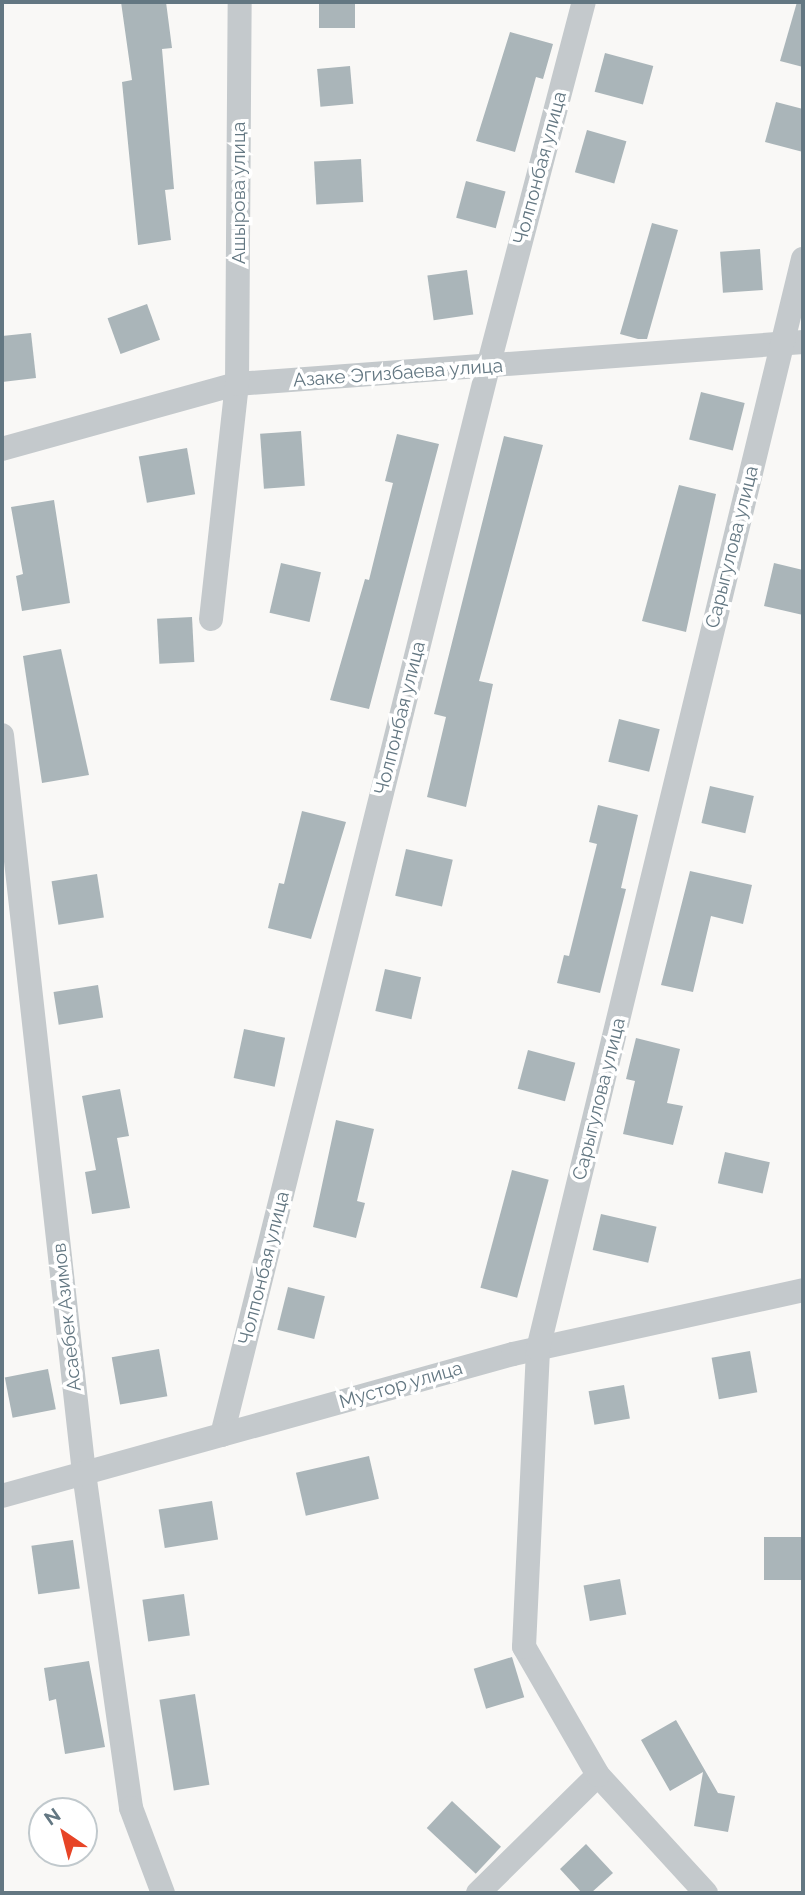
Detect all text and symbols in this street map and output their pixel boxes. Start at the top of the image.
street label: Чолпонбая улица [509,89,571,247]
street label: Ашырова улица [228,121,250,265]
street label: Азаке Эгизбаева улица [292,354,504,392]
street label: Сарыгулова улица [701,463,763,631]
street label: Чолпонбая улица [370,639,430,797]
street label: Сарыгулова улица [568,1015,630,1183]
street label: Чолпонбая улица [234,1189,294,1347]
street label: Асаебек Азимов [48,1241,86,1393]
street label: Мустор улица [336,1356,466,1414]
north arrow [28,1797,98,1867]
text: N [40,1803,64,1830]

